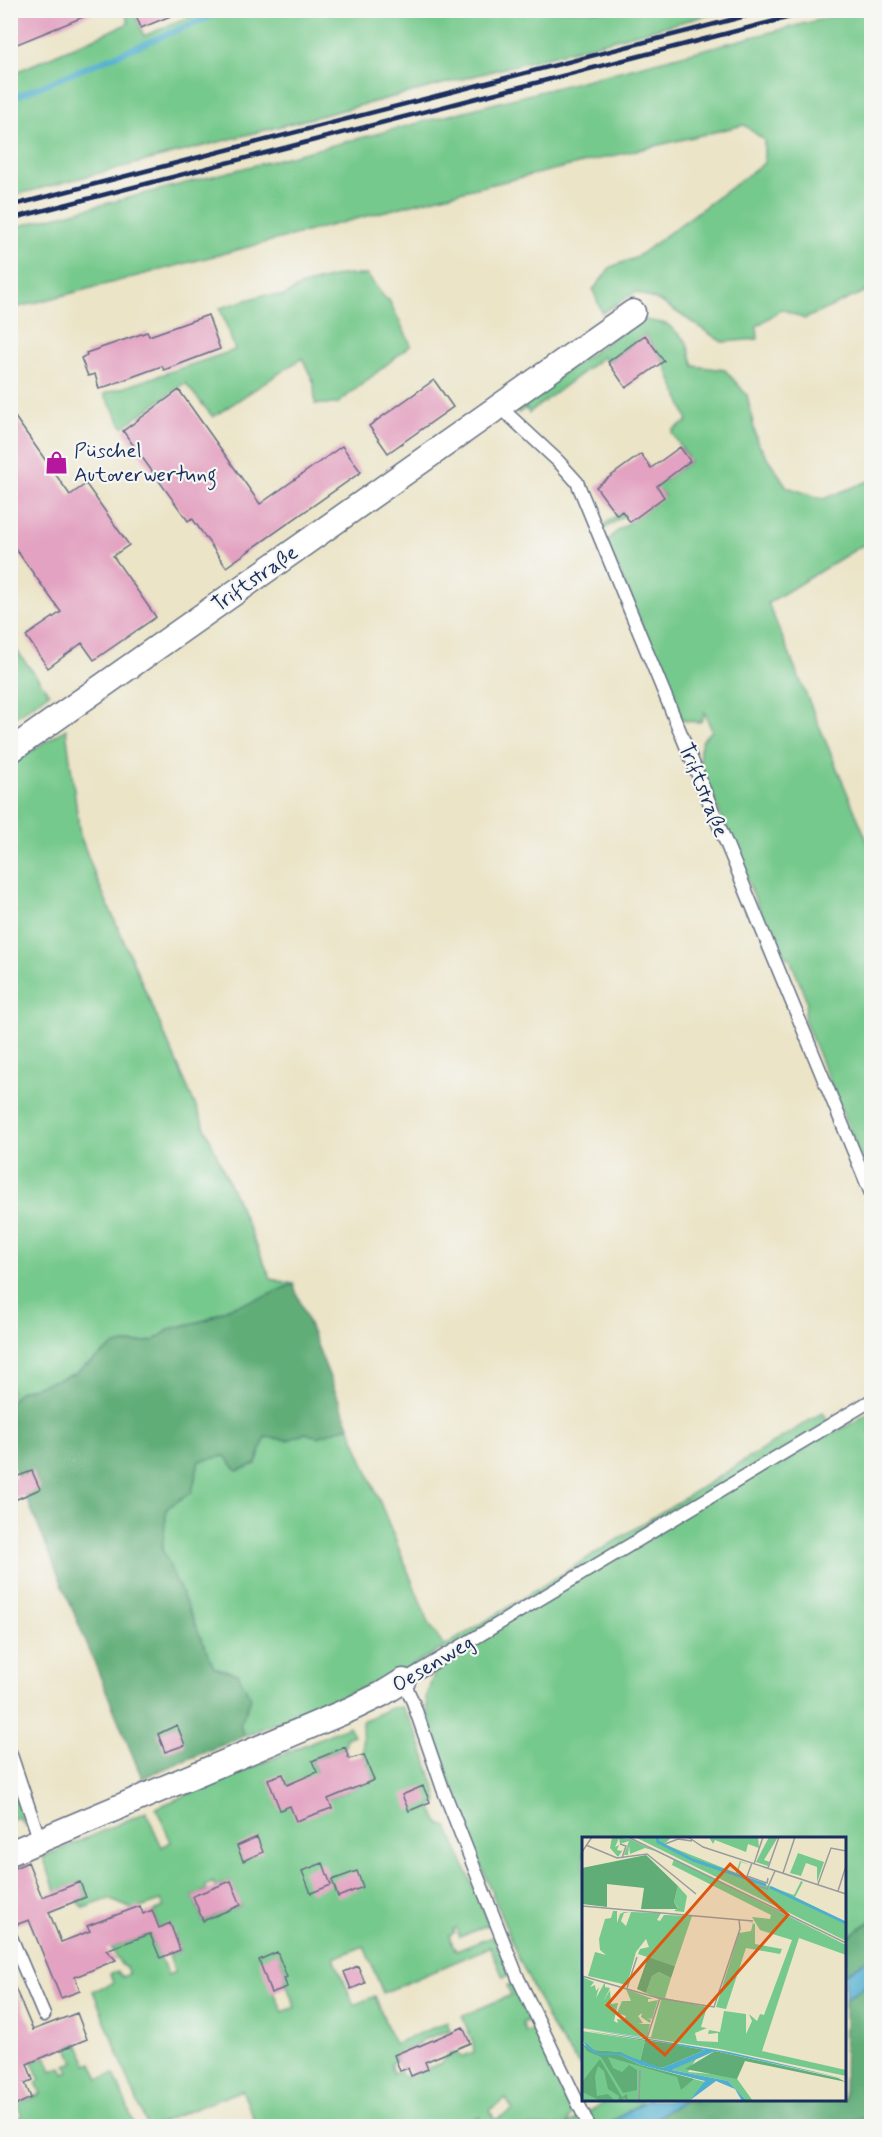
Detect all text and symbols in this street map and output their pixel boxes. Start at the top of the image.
place label: Püschel Autoverwertung [74,437,217,491]
shop icon: Püschel Autoverwertung [43,450,69,476]
street label: Triftstraße [206,539,304,619]
street label: Triftstraße [671,739,735,841]
street label: Oesenweg [387,1629,479,1699]
inset map [582,1837,846,2101]

